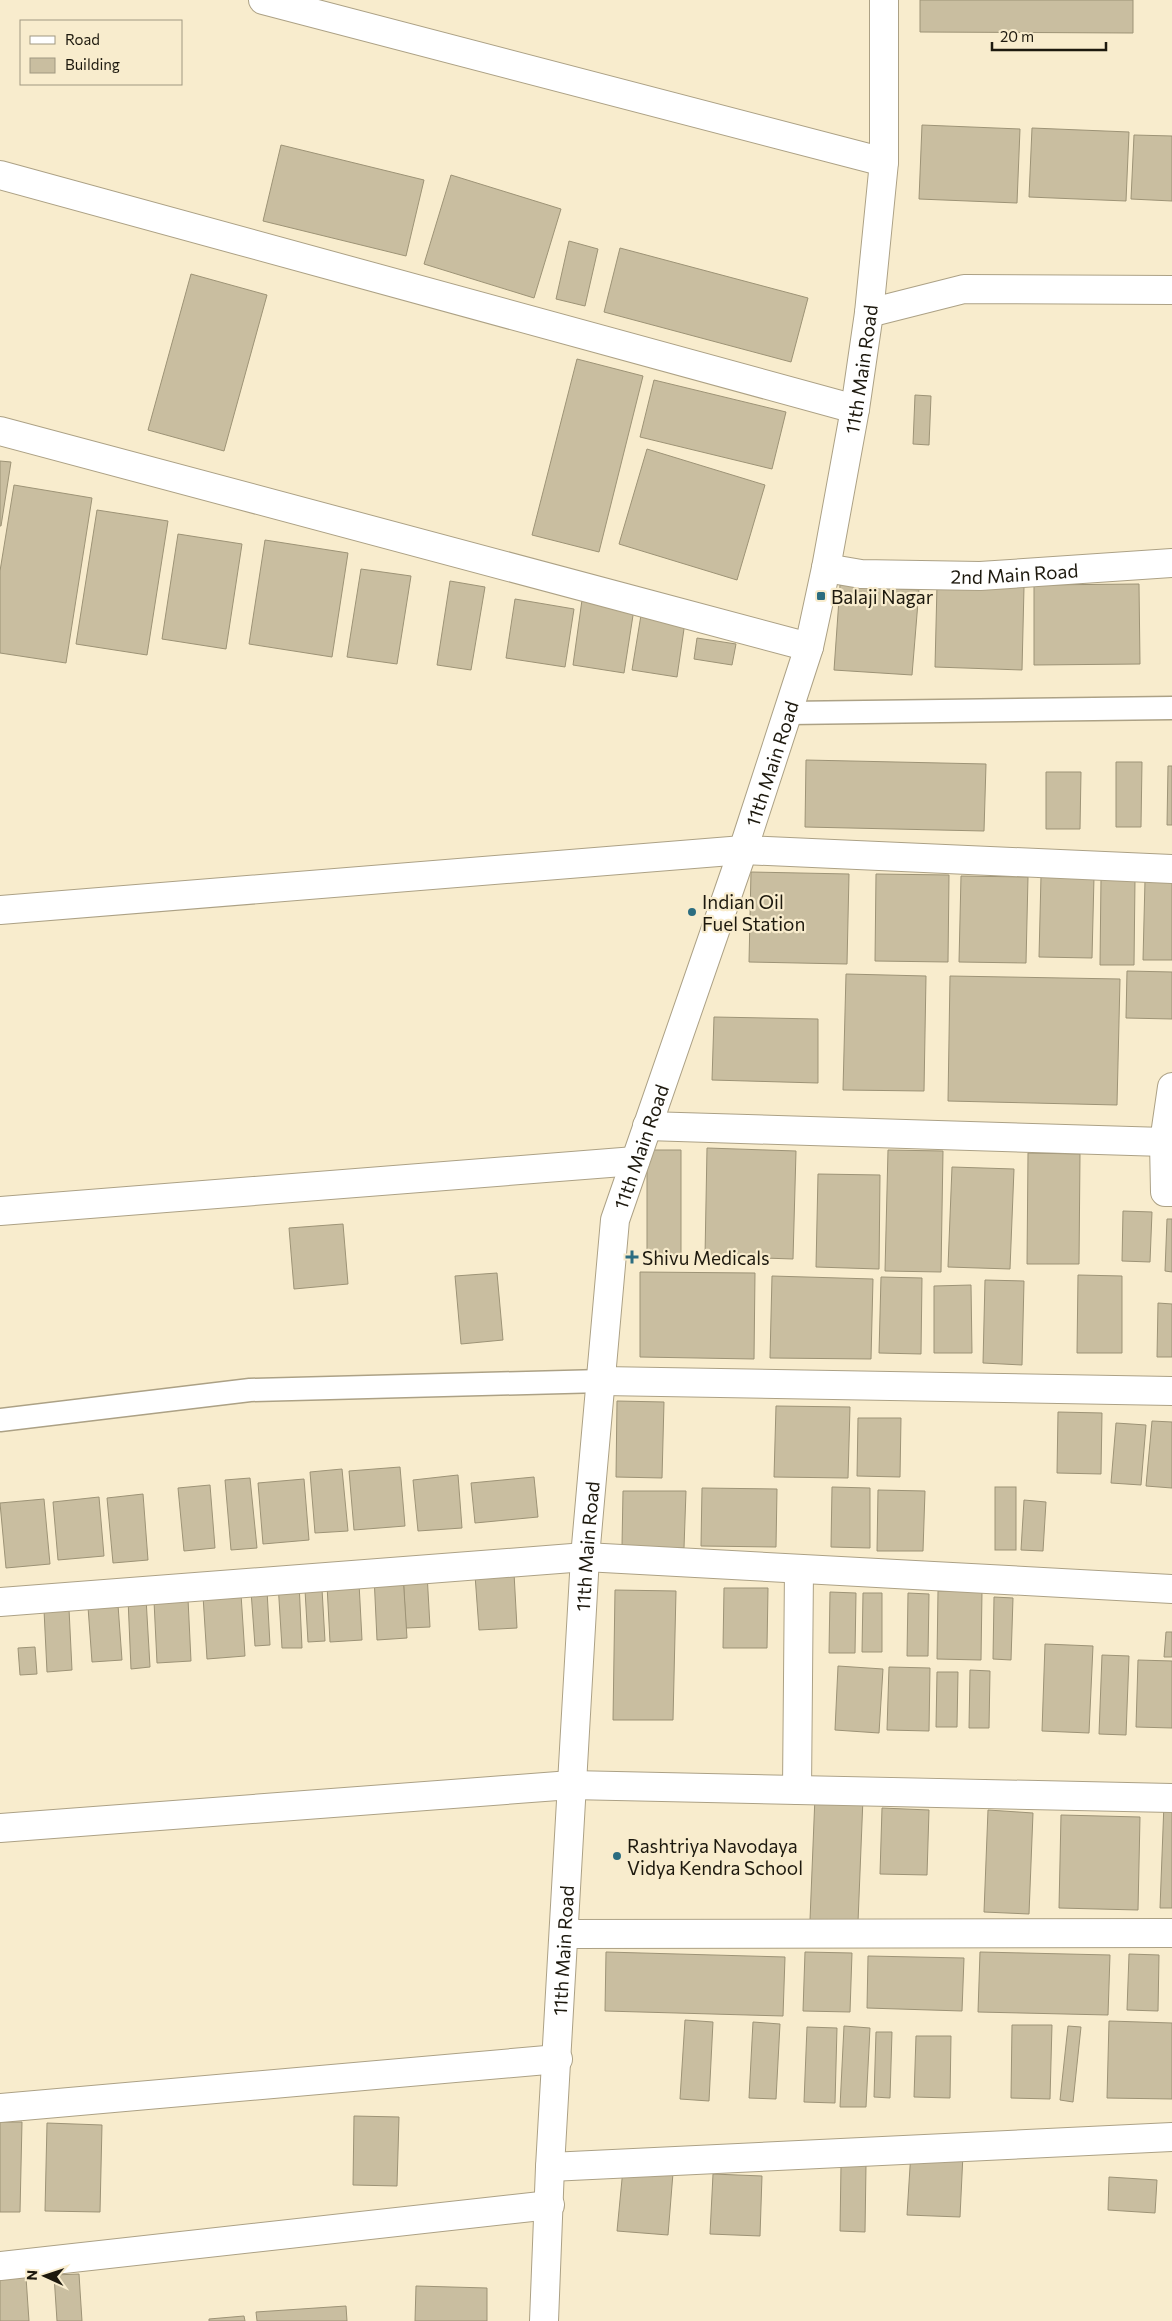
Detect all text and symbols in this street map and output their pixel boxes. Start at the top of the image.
legend [20,20,182,85]
scale bar [992,20,1106,52]
text: 20 m [1000,27,1034,45]
text: Road [65,30,100,48]
text: Building [65,55,120,73]
street label: 11th Main Road [839,304,881,436]
street label: 2nd Main Road [950,558,1079,588]
place label: Balaji Nagar [831,585,934,608]
marker: Balaji Nagar [815,590,827,602]
street label: 11th Main Road [740,698,802,829]
place label: Indian Oil Fuel Station [702,890,805,935]
marker: Indian Oil Fuel Station [686,906,698,918]
street label: 11th Main Road [608,1081,673,1212]
place label: Shivu Medicals [642,1246,770,1269]
marker: Shivu Medicals [626,1251,638,1263]
street label: 11th Main Road [570,1480,603,1612]
place label: Rashtriya Navodaya Vidya Kendra School [627,1834,803,1879]
marker: Rashtriya Navodaya Vidya Kendra School [611,1850,623,1862]
street label: 11th Main Road [547,1885,578,2016]
north arrow [20,2251,70,2301]
text: N [23,2270,40,2281]

